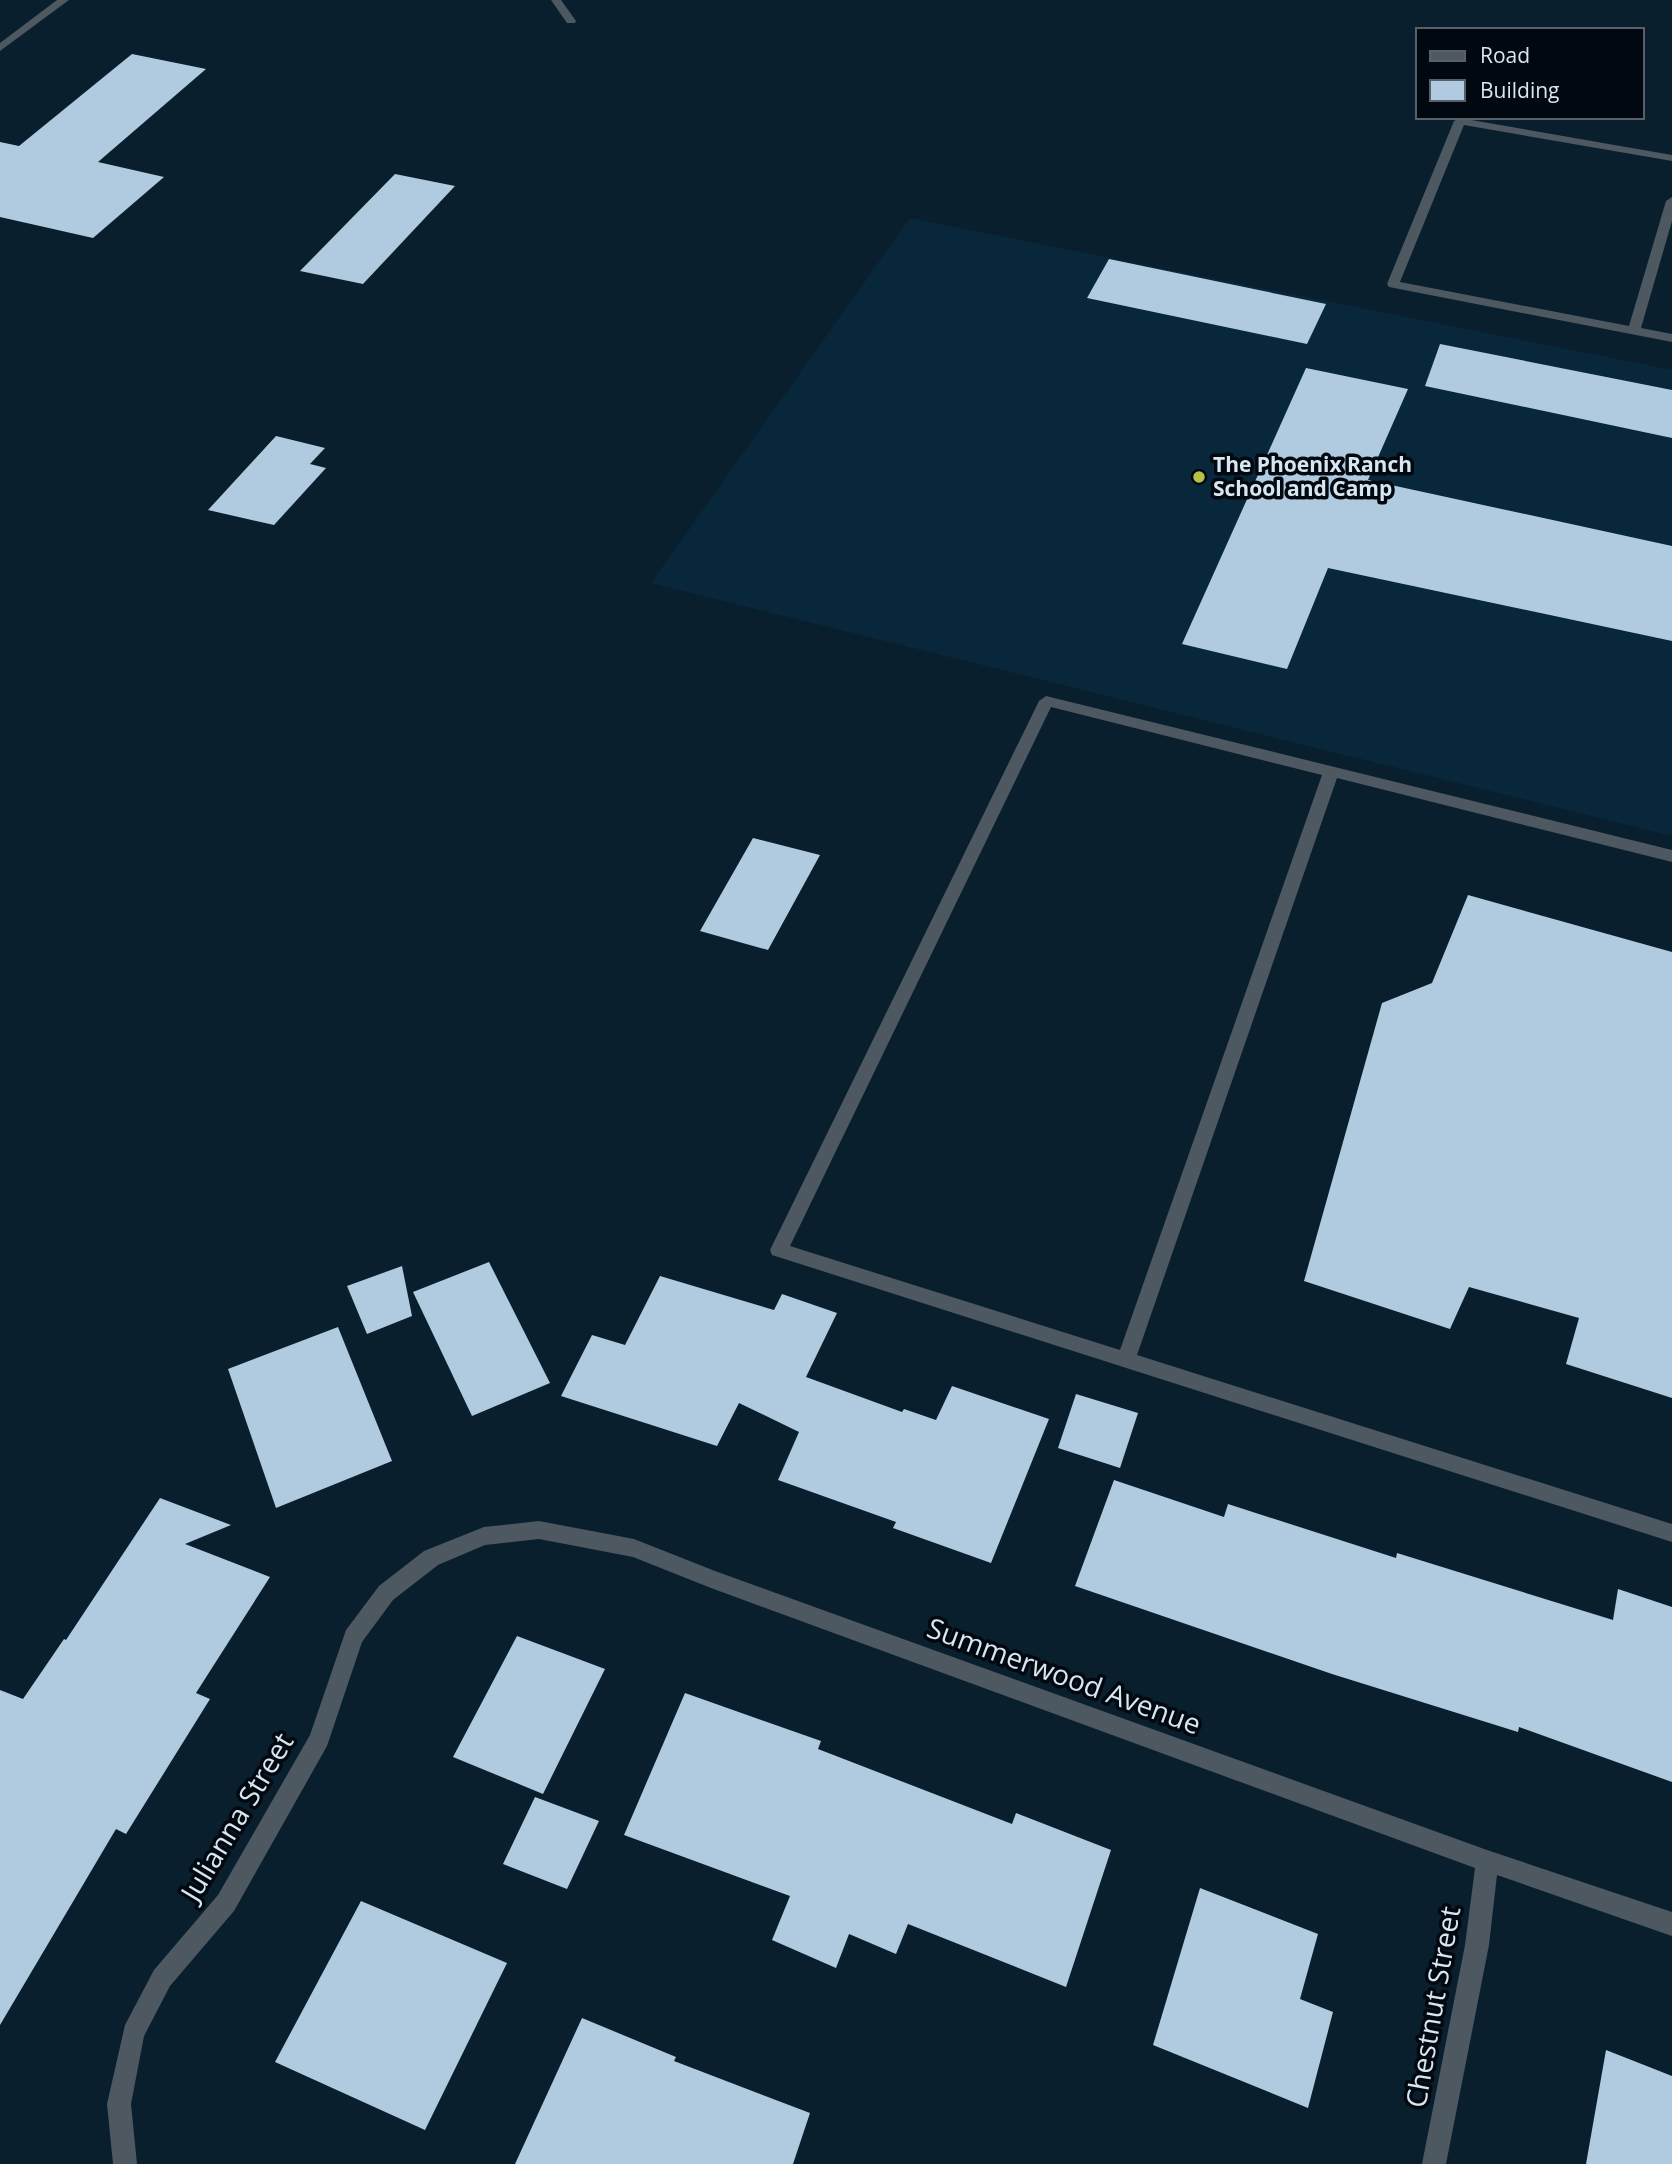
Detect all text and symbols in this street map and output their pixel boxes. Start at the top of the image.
legend [1416,28,1644,119]
text: Road [1480,41,1530,69]
text: Building [1480,76,1559,104]
place label: The Phoenix Ranch School and Camp [1213,450,1412,502]
marker: The Phoenix Ranch School and Camp [1191,469,1207,485]
street label: Summerwood Avenue [922,1608,1207,1742]
street label: Julianna Street [169,1725,301,1910]
street label: Chestnut Street [1396,1903,1468,2110]

